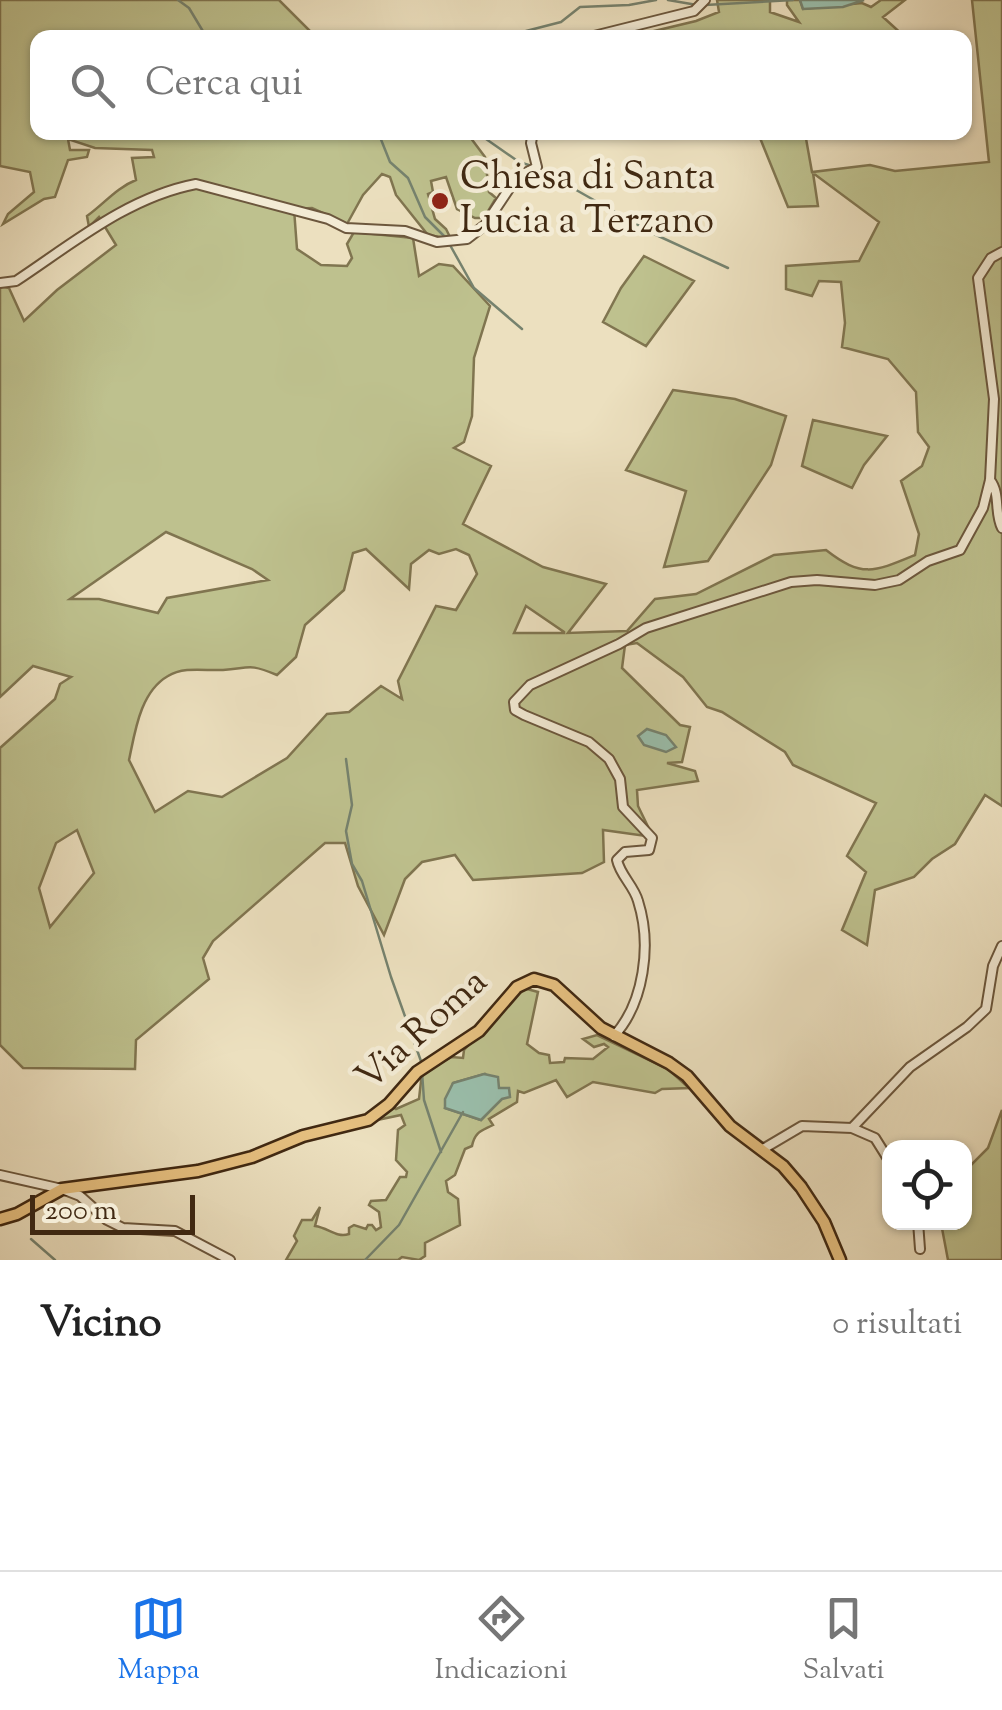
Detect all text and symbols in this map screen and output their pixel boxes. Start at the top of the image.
search box [30,30,972,140]
icon: search [65,58,120,113]
text: Cerca qui [145,58,303,112]
place label: Chiesa di Santa Lucia a Terzano [460,152,715,250]
marker: Chiesa di Santa Lucia a Terzano [429,190,451,212]
street label: Via Roma [345,957,501,1105]
map controls [882,1140,972,1230]
button: locate [882,1140,972,1230]
scale bar [30,1190,195,1234]
text: 200 m [45,1192,117,1232]
text: Vicino [40,1295,161,1355]
text: 0 risultati [832,1302,962,1348]
tab: Mappa [118,1591,200,1691]
tab: Indicazioni [435,1591,568,1691]
tab: Salvati [803,1591,884,1691]

